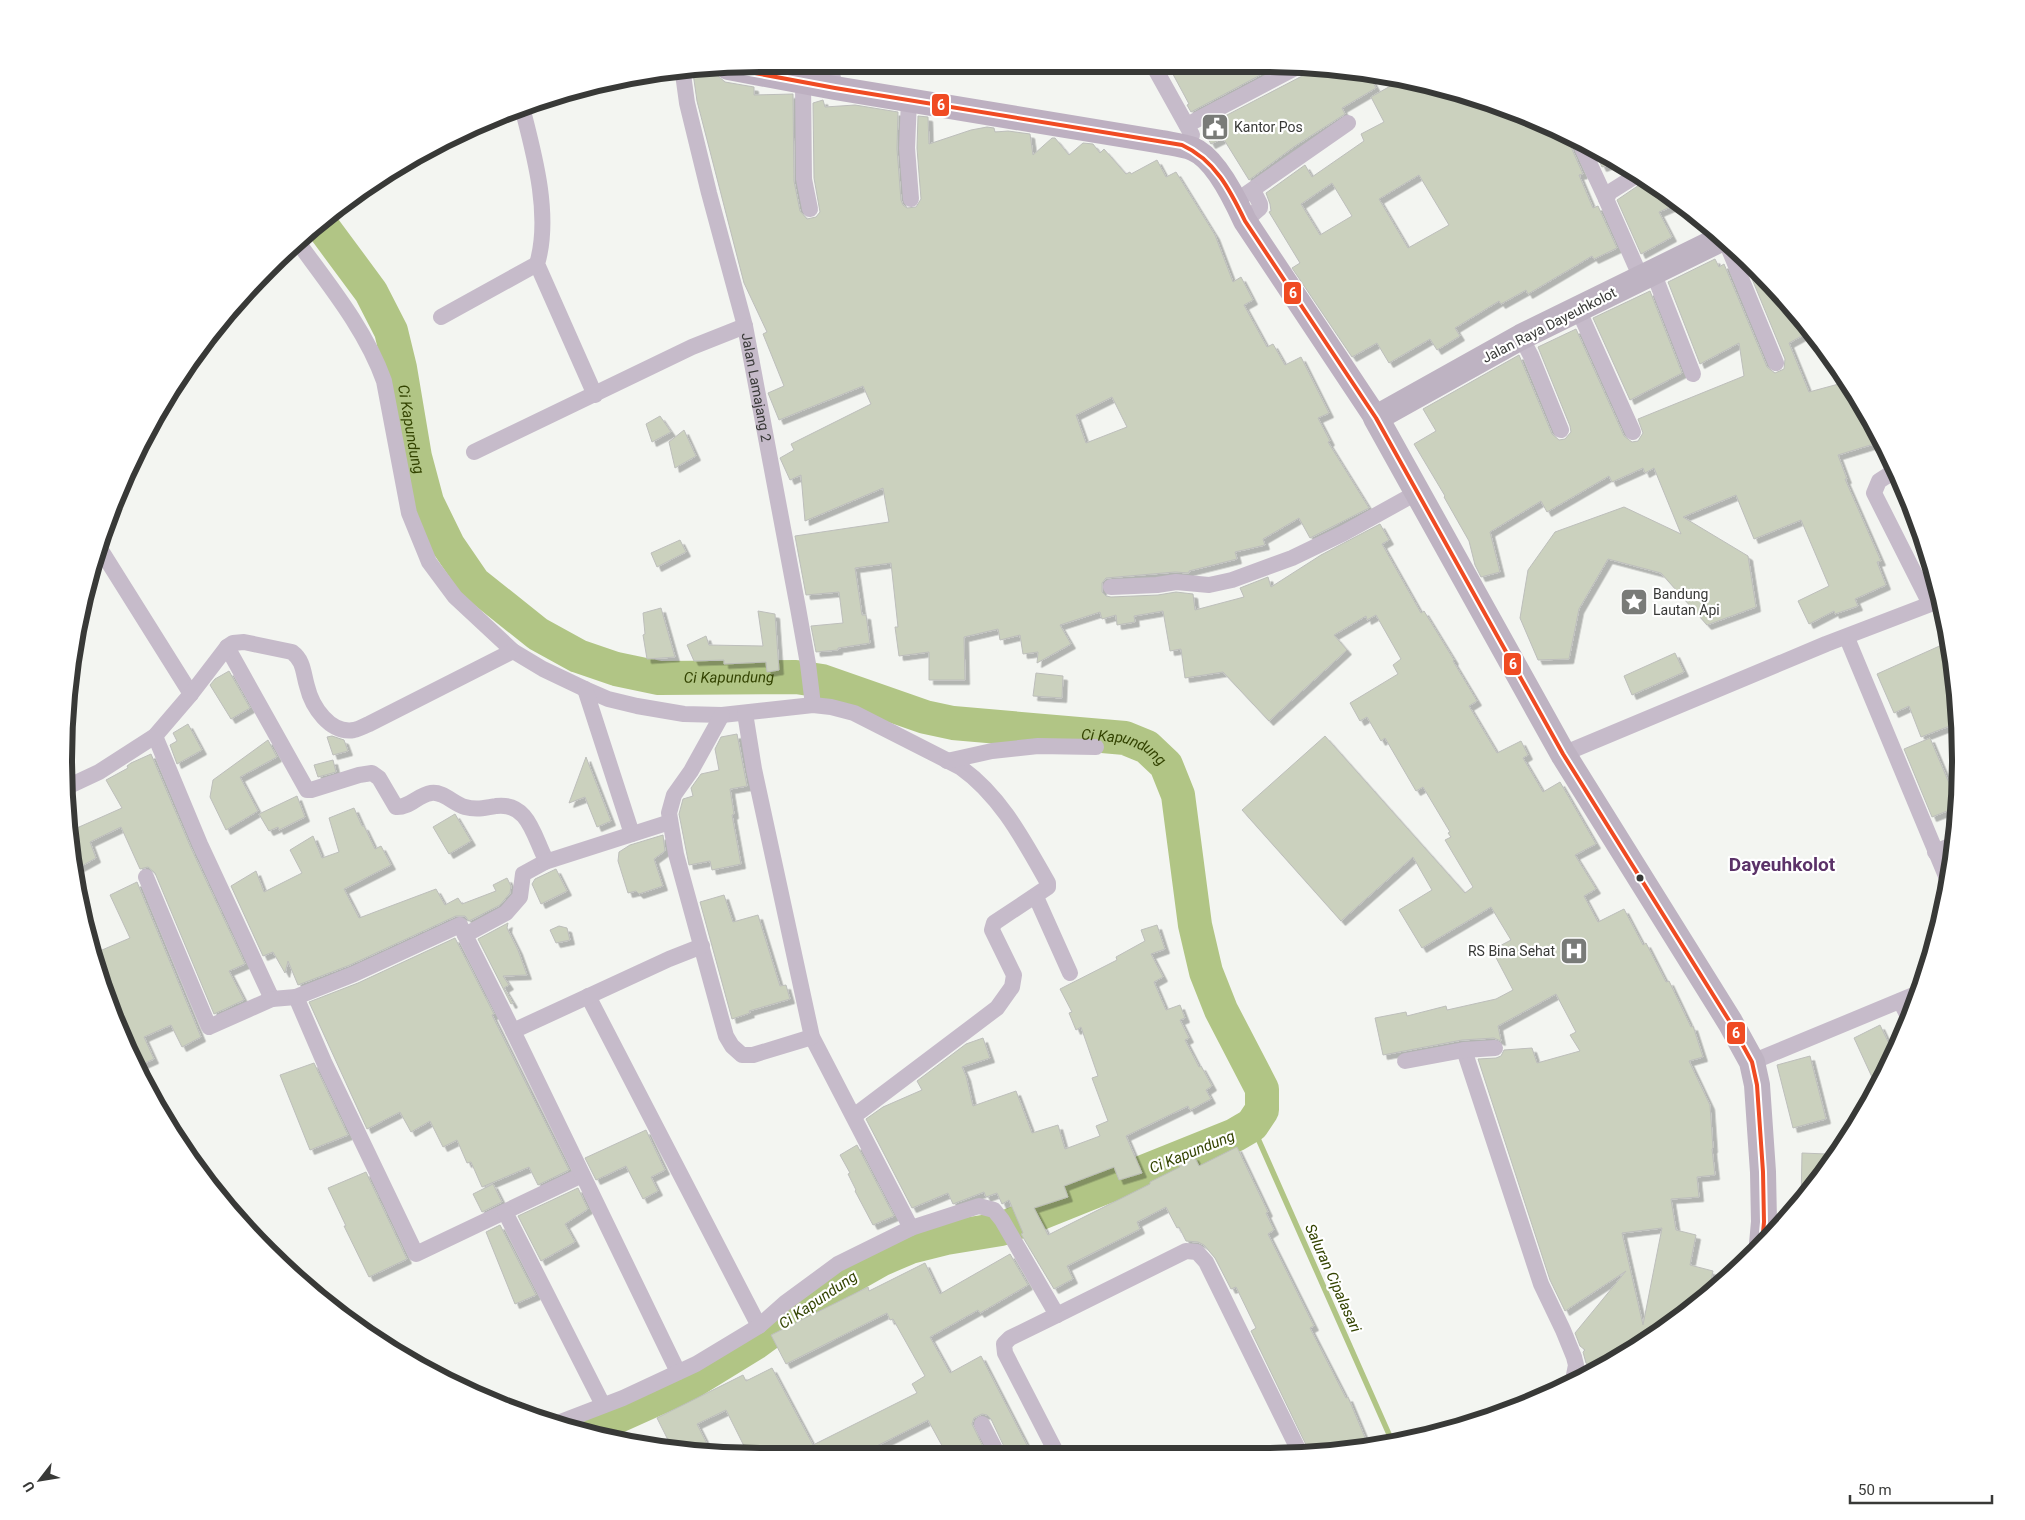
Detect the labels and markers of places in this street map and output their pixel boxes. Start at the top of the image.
public building icon: Kantor Pos [1200,112,1230,142]
place label: Kantor Pos [1234,119,1303,135]
place label: Bandung Lautan Api [1653,586,1720,618]
place icon: Bandung Lautan Api [1619,587,1649,617]
unlabelled marker [1635,873,1645,883]
hospital icon: RS Bina Sehat [1559,936,1589,966]
place label: RS Bina Sehat [1468,943,1555,959]

